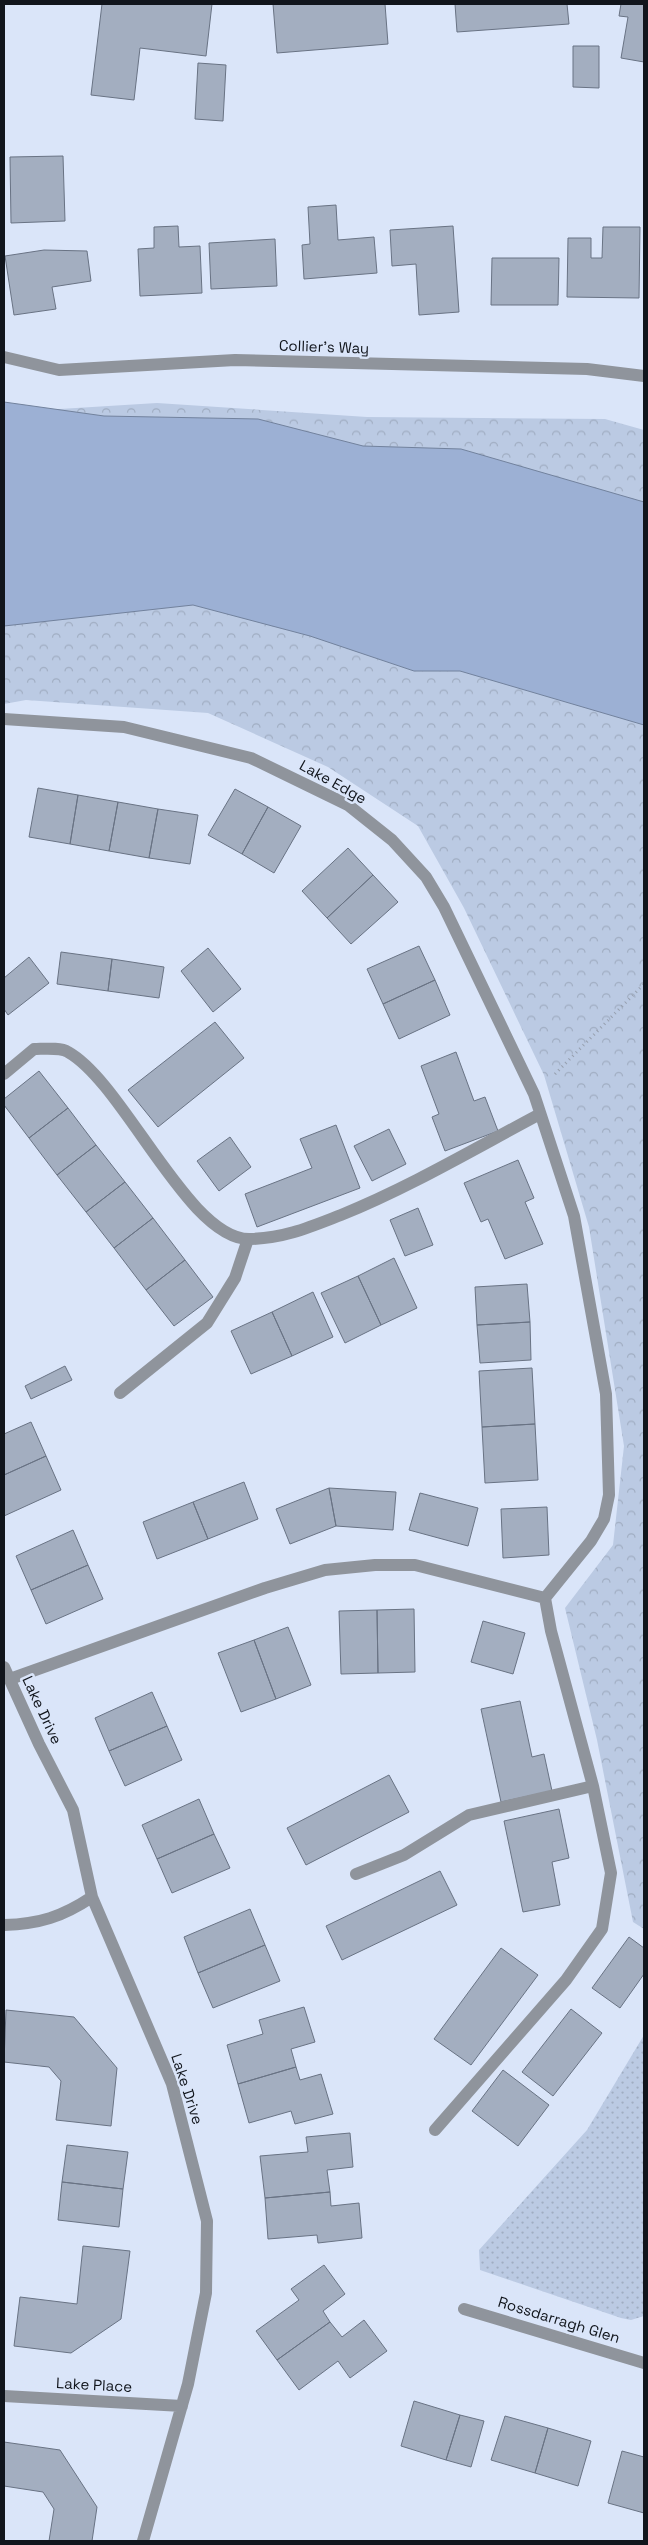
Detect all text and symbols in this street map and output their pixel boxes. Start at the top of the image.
street label: Collier's Way [279,335,370,358]
street label: Lake Edge [296,755,370,808]
street label: Lake Drive [18,1673,67,1747]
street label: Lake Drive [167,2051,208,2127]
street label: Rossdarragh Glen [496,2292,622,2347]
street label: Lake Place [55,2373,133,2396]

